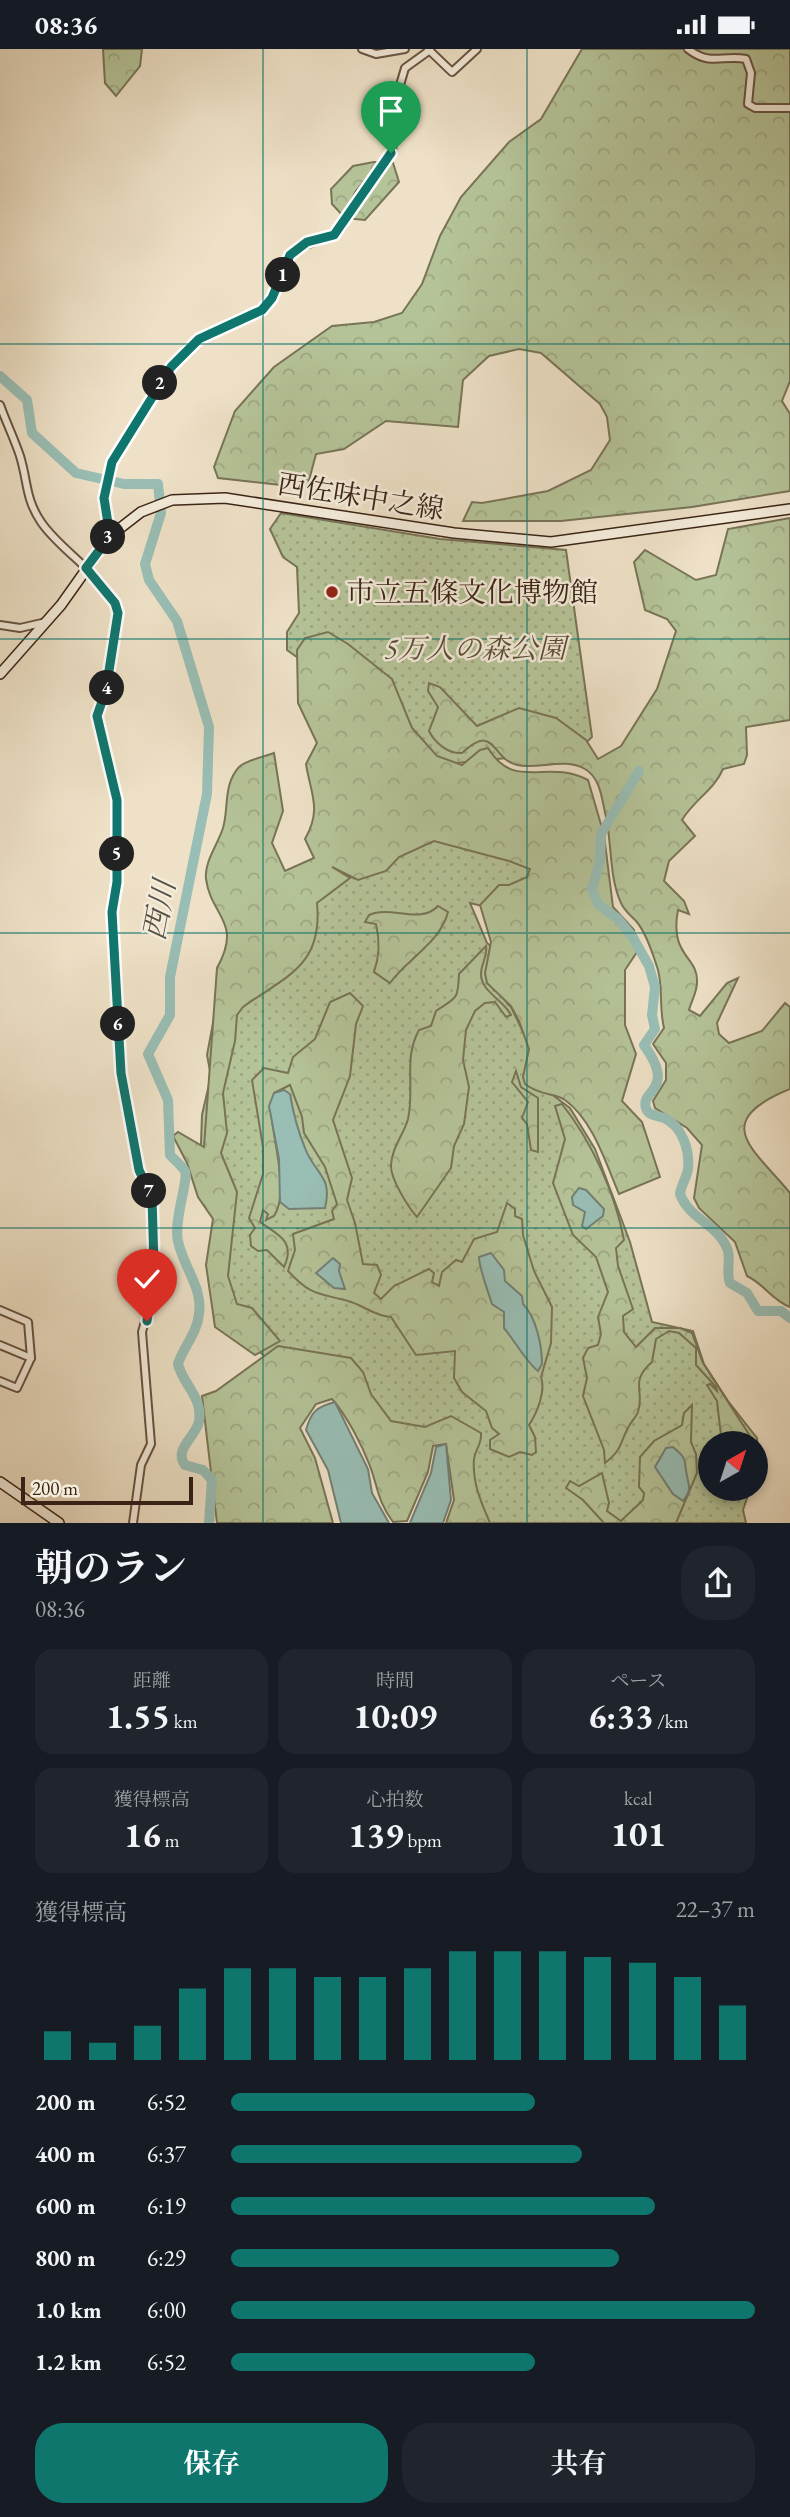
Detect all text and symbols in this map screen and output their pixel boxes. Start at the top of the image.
text: 08:36 [35,8,97,42]
pin [361,81,421,153]
icon: arrive [372,92,410,130]
pin: 1 [266,257,300,293]
text: 1 [277,262,288,287]
pin: 2 [142,365,178,401]
text: 2 [154,370,165,395]
street label: 西佐味中之線 [275,465,447,527]
pin: 3 [90,519,126,554]
text: 3 [102,524,113,549]
place label: 市立五條文化博物館 [346,574,598,610]
marker: 市立五條文化博物館 [324,584,340,600]
park label: 5万人の森公園 [384,630,570,666]
pin: 4 [90,671,124,705]
text: 4 [101,675,112,700]
pin: 5 [100,837,134,871]
text: 5 [111,841,122,866]
water label: 西川 [134,874,184,943]
pin: 6 [100,1007,136,1041]
text: 6 [112,1011,123,1036]
pin: 7 [132,1173,166,1209]
text: 7 [143,1178,154,1203]
pin [117,1249,177,1321]
icon: check [128,1260,166,1298]
north arrow [698,1431,768,1501]
map controls [698,1431,768,1501]
scale bar [21,1474,192,1506]
text: 200 m [32,1476,78,1501]
text: 朝のラン [35,1543,187,1592]
button: share [681,1546,755,1620]
text: 08:36 [35,1594,85,1624]
text: 距離 [133,1668,171,1693]
text: 時間 [376,1668,414,1693]
text: ペース [610,1668,666,1693]
text: 1.55 [106,1693,170,1738]
text: 10:09 [353,1693,437,1738]
text: 6:33 [588,1693,653,1738]
text: km [170,1709,198,1734]
text: /km [653,1709,689,1734]
text: kcal [624,1786,653,1811]
text: 獲得標高 [114,1787,190,1812]
text: 心拍数 [366,1787,424,1812]
text: 101 [611,1811,666,1856]
text: 16 [124,1812,161,1857]
text: 139 [348,1812,404,1857]
text: m [161,1828,179,1853]
text: bpm [404,1828,442,1853]
text: 22–37 m [676,1894,755,1924]
text: 獲得標高 [35,1897,127,1927]
text: 200 m [35,2087,96,2117]
text: 6:52 [147,2087,186,2117]
text: 400 m [35,2139,96,2169]
text: 6:37 [147,2139,186,2169]
text: 600 m [35,2191,96,2221]
text: 6:19 [147,2191,186,2221]
text: 800 m [35,2243,96,2273]
text: 6:29 [147,2243,186,2273]
text: 1.0 km [35,2295,102,2325]
text: 6:00 [147,2295,186,2325]
text: 1.2 km [35,2347,102,2377]
text: 6:52 [147,2347,186,2377]
button: 保存 [35,2423,388,2503]
button: 共有 [402,2423,755,2503]

